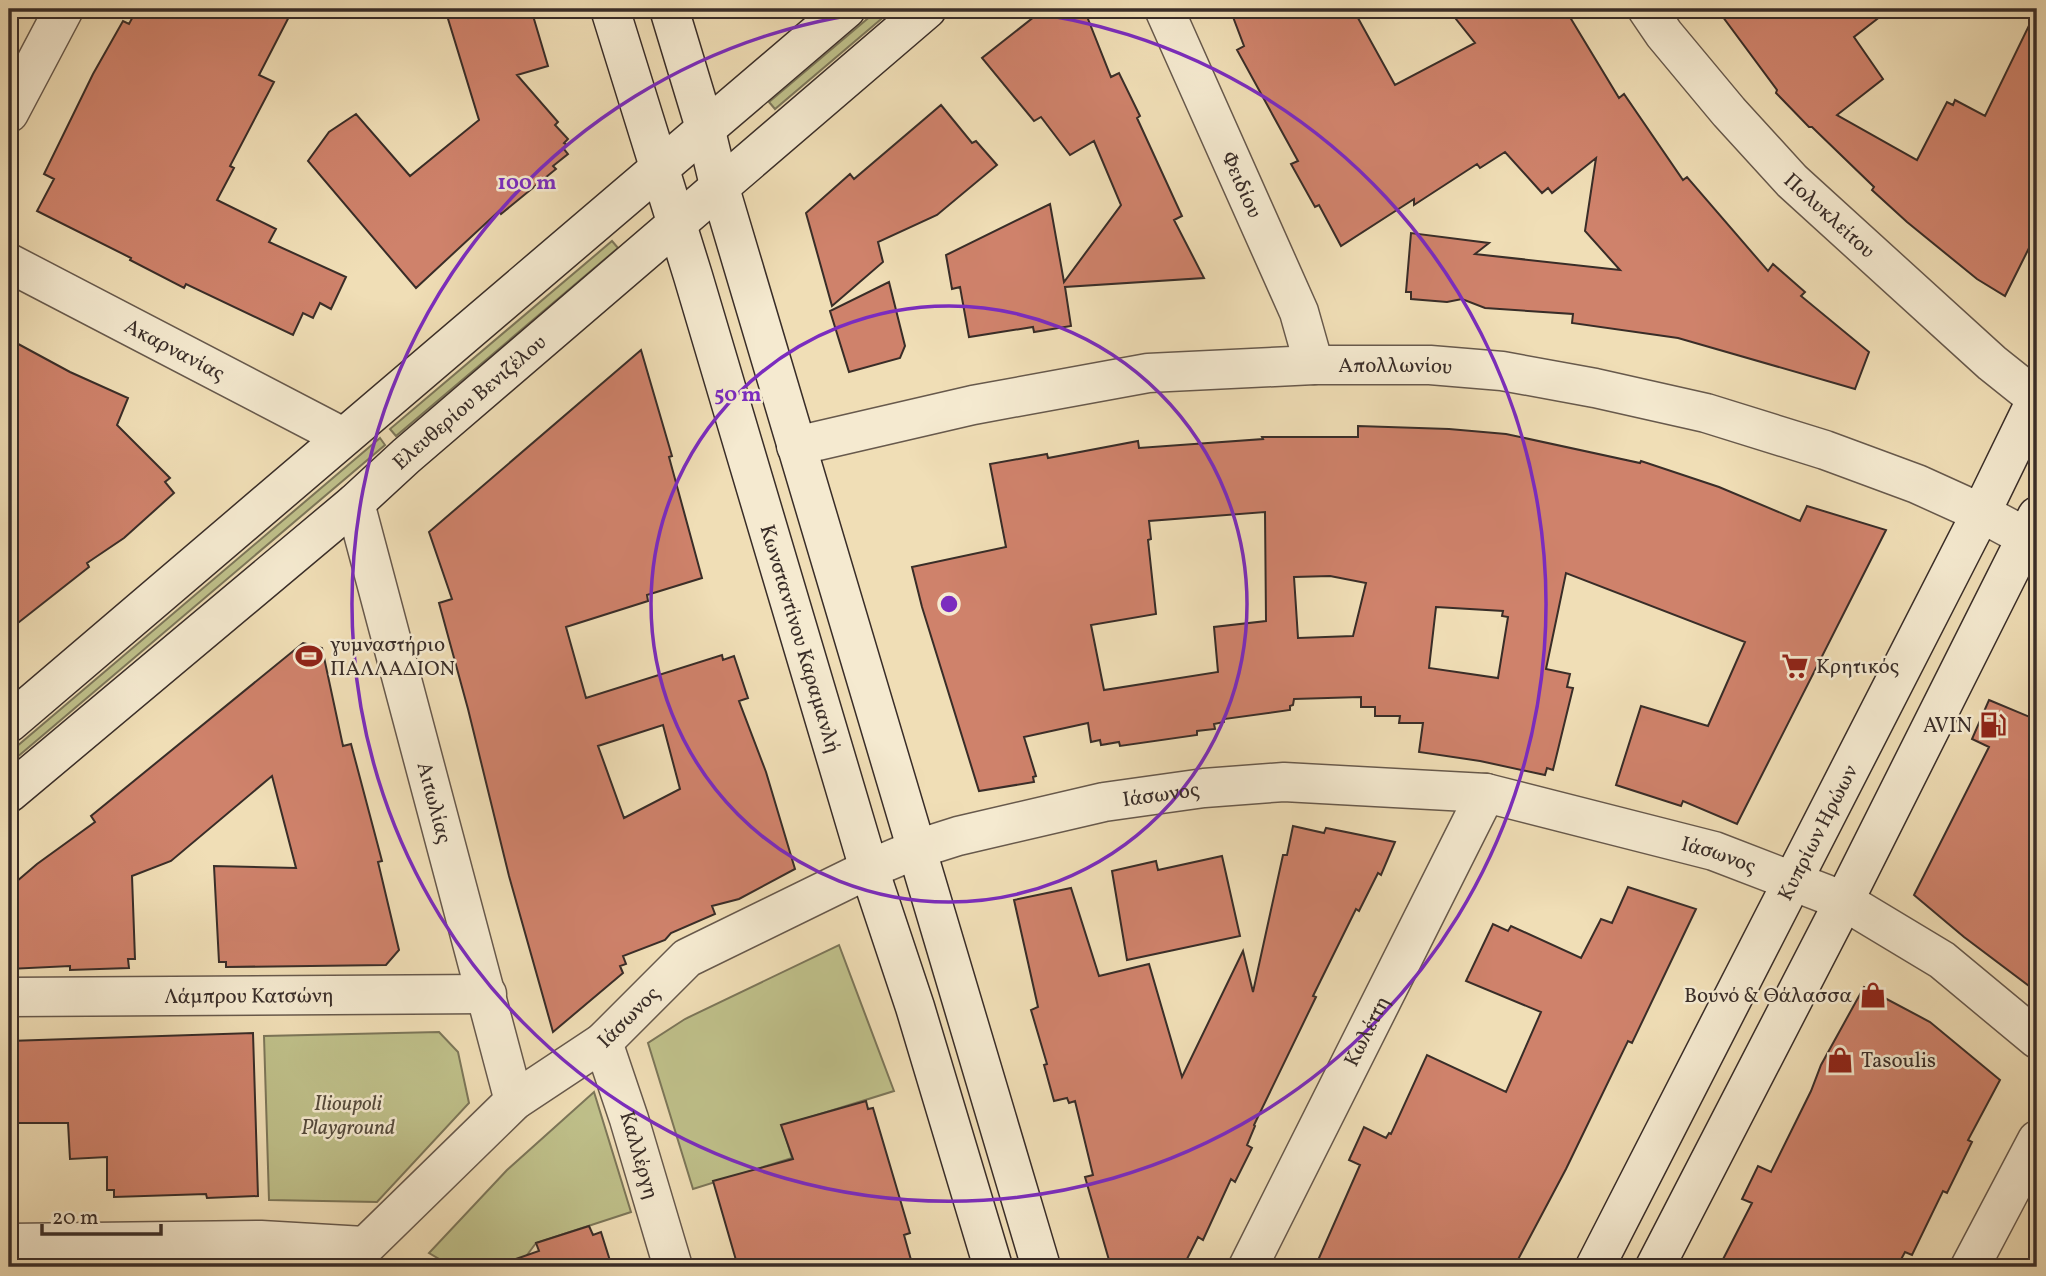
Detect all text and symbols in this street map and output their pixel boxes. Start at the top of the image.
street label: Φειδίου [1213,147,1268,223]
street label: Πολυκλείτου [1776,167,1881,266]
text: 100 m [497,169,557,198]
street label: Ακαρνανίας [119,312,230,389]
street label: Ελευθερίου Βενιζέλου [387,329,553,477]
street label: Απολλωνίου [1338,352,1453,383]
text: 50 m [714,381,762,410]
street label: Κωνσταντίνου Καραμανλή [752,521,847,757]
centre of rings [937,592,961,616]
place label: γυμναστήριο ΠΑΛΛΑΔΙΟΝ [330,631,455,684]
sports icon: γυμναστήριο ΠΑΛΛΑΔΙΟΝ [294,641,324,671]
supermarket icon: Κρητικός [1780,651,1810,681]
place label: Κρητικός [1816,653,1899,682]
fuel station icon: AVIN [1978,710,2008,740]
place label: AVIN [1923,712,1972,741]
street label: Αιτωλίας [408,759,458,847]
street label: Κυπρίων Ηρώων [1772,760,1866,906]
street label: Ιάσωνος [1121,776,1201,815]
street label: Ιάσωνος [1678,830,1760,882]
street label: Ιάσωνος [592,980,667,1055]
shop icon: Βουνό & Θάλασσα [1858,980,1888,1010]
street label: Λάμπρου Κατσώνη [164,982,334,1012]
place label: Βουνό & Θάλασσα [1684,982,1852,1011]
street label: Κωλέττη [1338,991,1398,1072]
shop icon: Tasoulis [1825,1045,1855,1075]
place label: Tasoulis [1861,1047,1936,1076]
park label: Ilioupoli Playground [301,1090,395,1143]
street label: Καλλέργη [611,1108,665,1203]
scale bar [42,1192,161,1236]
text: 20 m [52,1204,98,1233]

